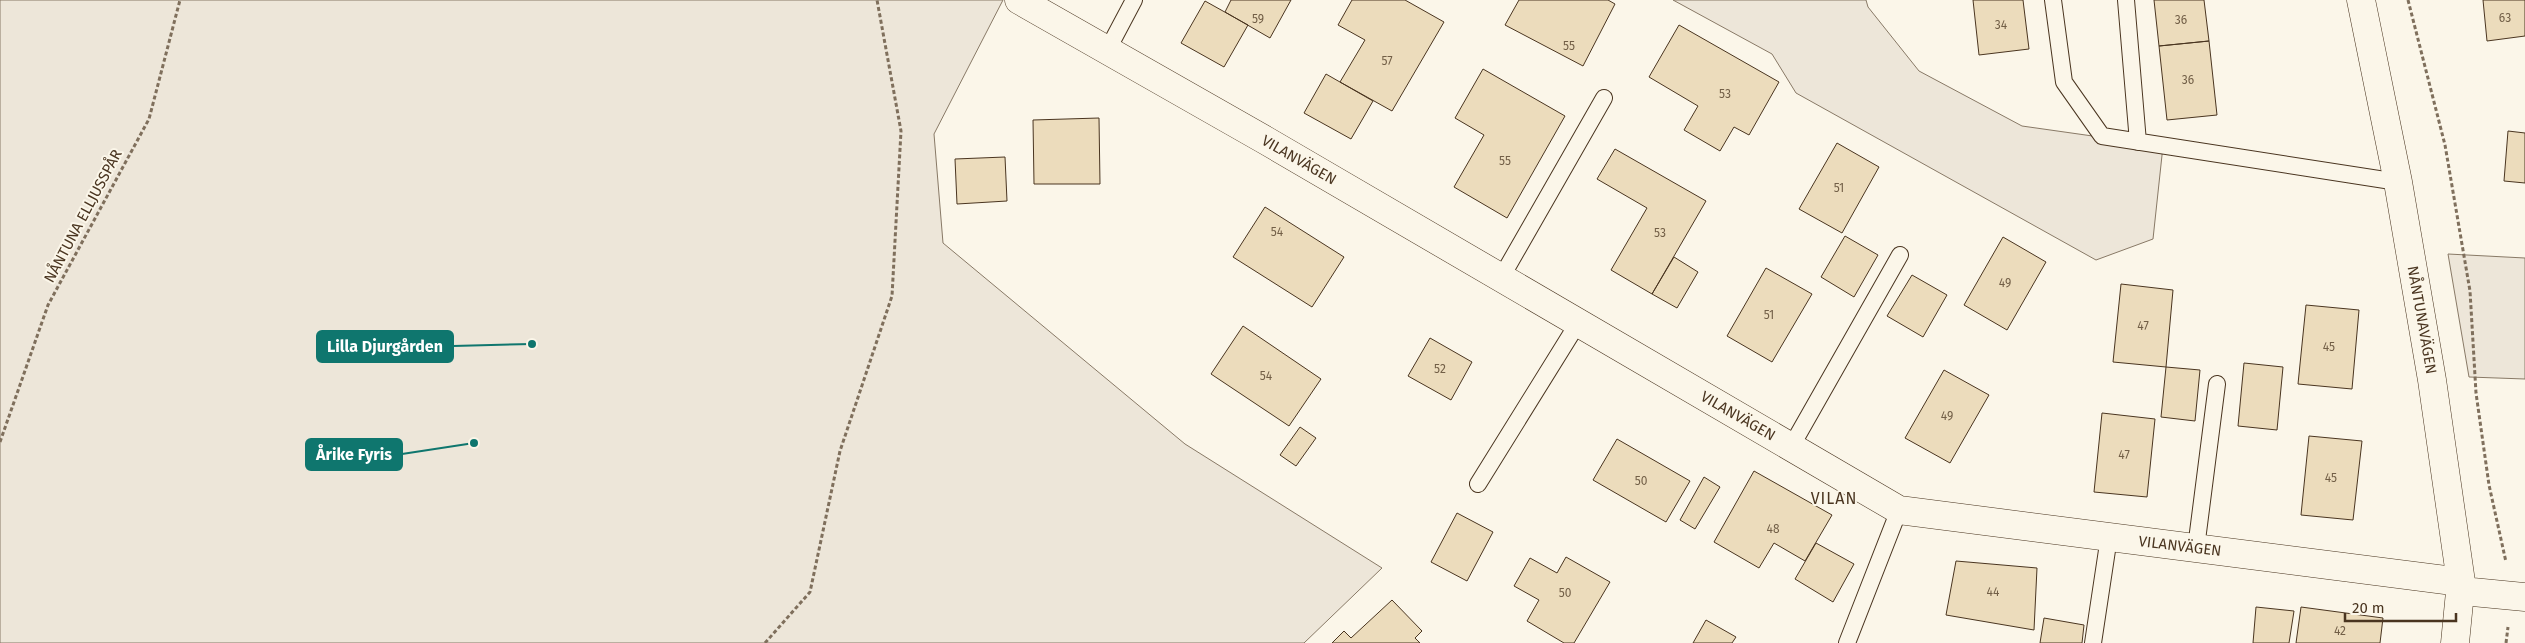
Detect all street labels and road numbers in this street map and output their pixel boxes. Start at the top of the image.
street label: VILANVÄGEN [1258,131,1340,189]
street label: NÅNTUNA ELLJUSSPÅR [40,146,126,286]
street label: NÅNTUNAVÄGEN [2404,264,2440,376]
street label: VILANVÄGEN [1697,387,1779,445]
street label: VILANVÄGEN [2138,532,2222,560]

